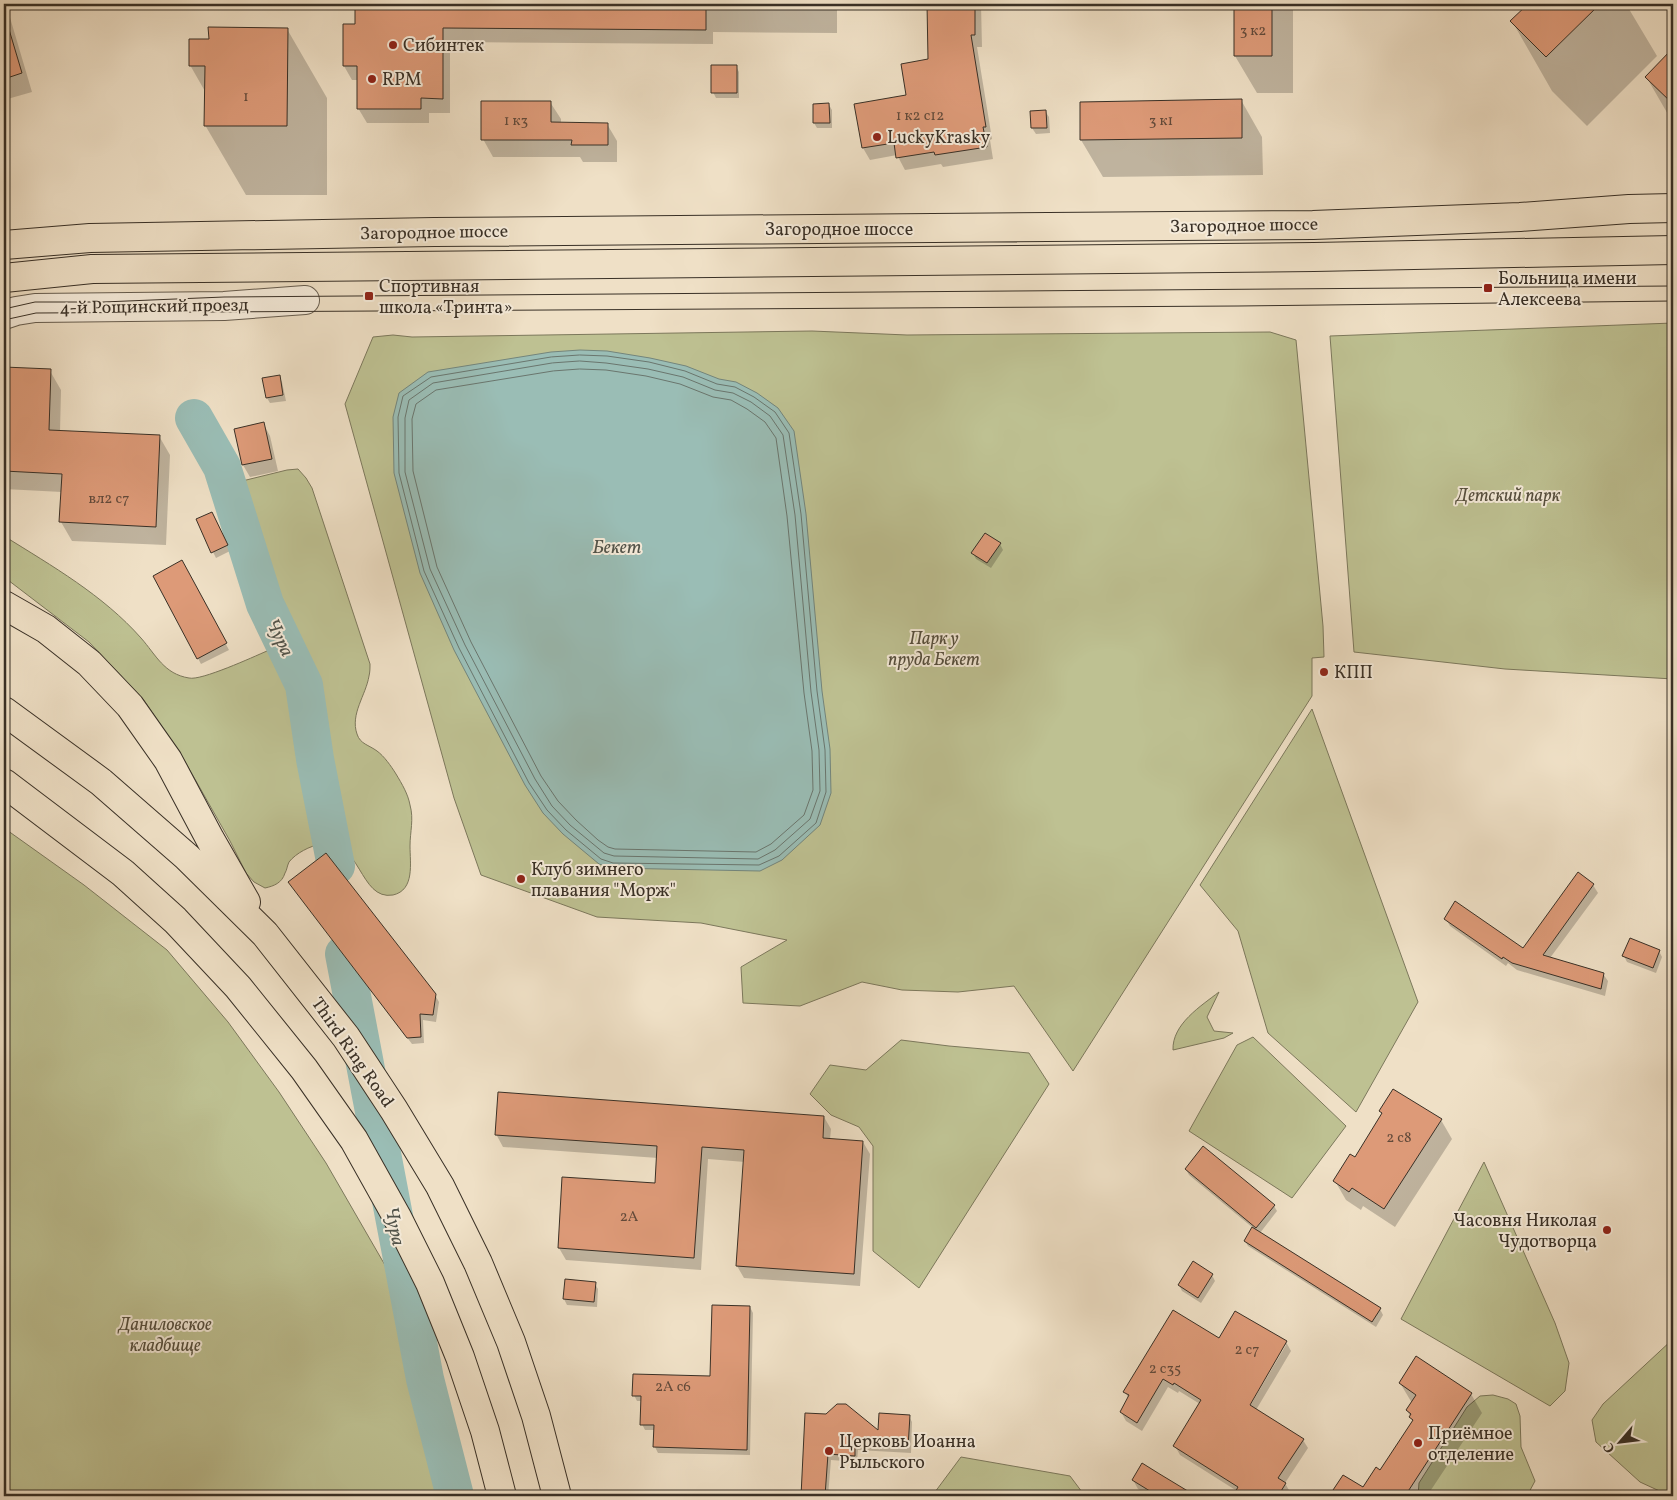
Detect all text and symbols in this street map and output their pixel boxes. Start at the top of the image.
house number: 3 к2 [1240,21,1266,42]
place label: Сибинтек [403,34,485,59]
marker: Сибинтек [387,39,399,51]
place label: RPM [382,68,422,93]
marker: RPM [366,73,378,85]
house number: 1 [243,87,249,108]
house number: 1 к2 с12 [896,106,944,127]
house number: 1 к3 [504,111,528,132]
house number: 3 к1 [1149,111,1173,132]
place label: LuckyKrasky [887,126,991,151]
marker: LuckyKrasky [871,131,883,143]
street label: Загородное шоссе [1170,213,1318,240]
street label: Загородное шоссе [765,218,913,243]
street label: Загородное шоссе [360,220,508,247]
place label: Больница имени Алексеева [1498,267,1637,313]
place label: Спортивная школа «Тринта» [379,275,513,321]
marker: Больница имени Алексеева [1482,282,1494,294]
marker: Спортивная школа «Тринта» [363,290,375,302]
street label: 4-й Рощинский проезд [59,293,249,322]
park label: Детский парк [1454,484,1560,509]
house number: вл2 с7 [89,489,129,510]
water label: Бекет [593,535,641,561]
water label: Чура [259,615,299,661]
park label: Парк у пруда Бекет [888,627,980,673]
place label: КПП [1334,661,1373,686]
marker: КПП [1318,666,1330,678]
place label: Клуб зимнего плавания "Морж" [531,858,676,904]
marker: Клуб зимнего плавания "Морж" [515,873,527,885]
street label: Third Ring Road [304,993,399,1113]
house number: 2 с8 [1386,1128,1412,1149]
water label: Чура [378,1205,411,1248]
house number: 2А [620,1207,639,1228]
place label: Часовня Николая Чудотворца [1453,1209,1597,1255]
marker: Часовня Николая Чудотворца [1601,1224,1613,1236]
park label: Даниловское кладбище [117,1313,212,1359]
house number: 2 с7 [1234,1340,1260,1361]
house number: 2 с35 [1149,1359,1181,1380]
house number: 2А с6 [655,1377,691,1398]
north arrow [1594,1418,1644,1468]
place label: Приёмное отделение [1428,1422,1514,1468]
place label: Церковь Иоанна Рыльского [839,1430,976,1476]
marker: Приёмное отделение [1412,1437,1424,1449]
text: С [1599,1439,1620,1456]
marker: Церковь Иоанна Рыльского [823,1445,835,1457]

